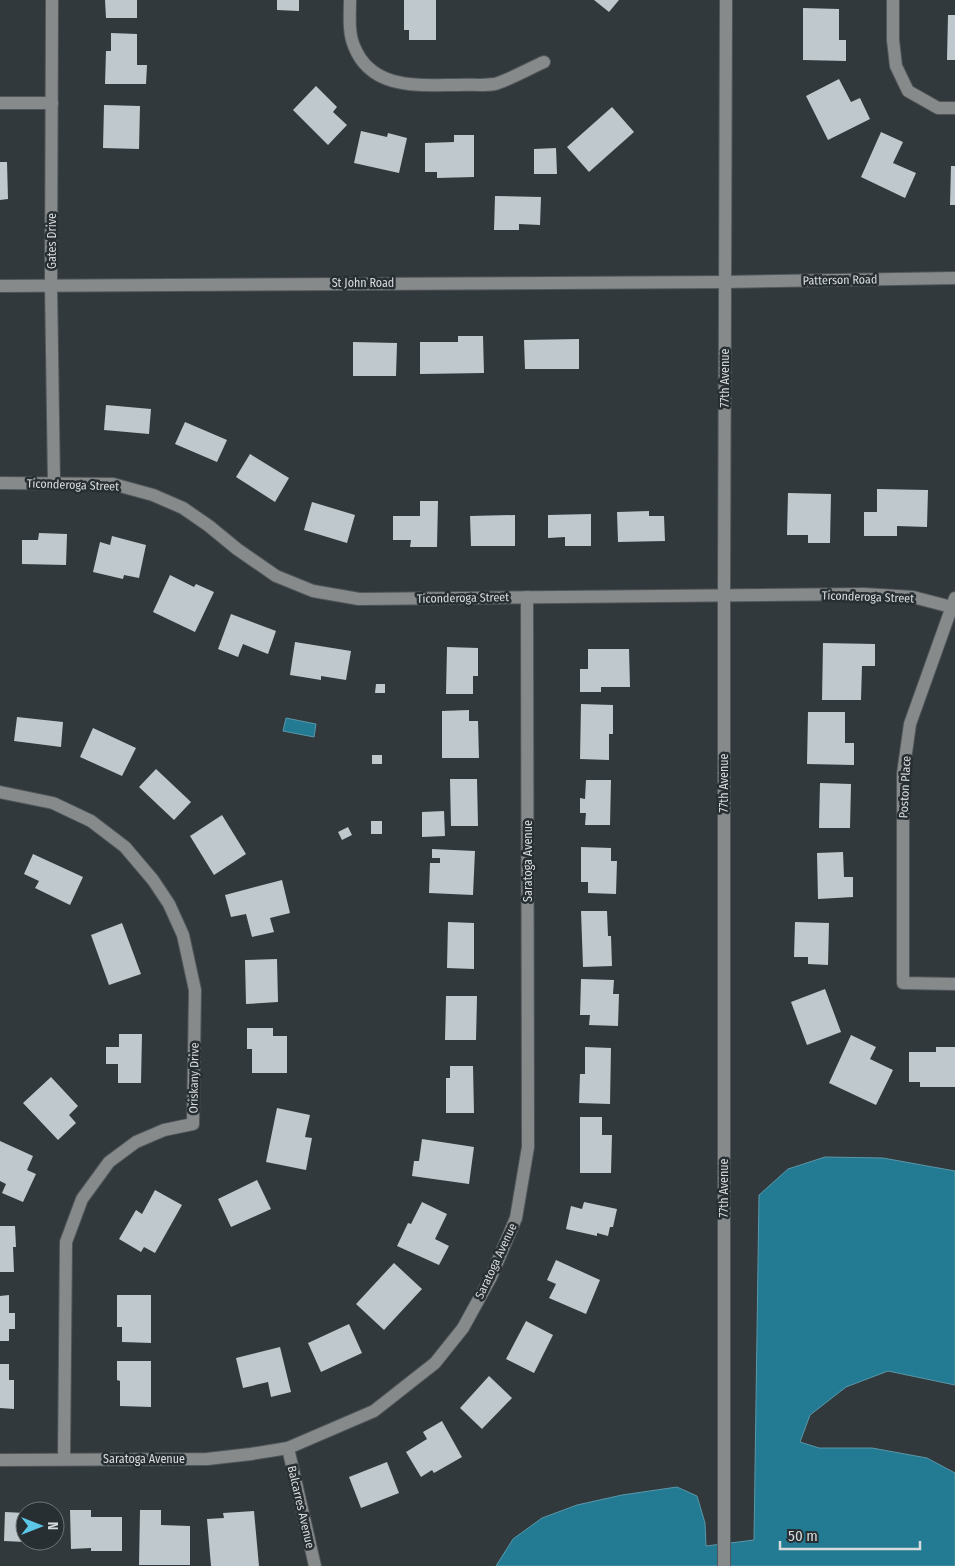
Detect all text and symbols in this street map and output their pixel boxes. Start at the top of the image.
street label: Gates Drive [45,213,59,269]
street label: Patterson Road [803,272,877,288]
street label: St John Road [332,276,394,290]
street label: 77th Avenue [718,348,732,407]
street label: Ticonderoga Street [27,476,119,494]
street label: Ticonderoga Street [822,588,914,606]
street label: Ticonderoga Street [417,590,509,606]
street label: 77th Avenue [717,753,731,812]
street label: Poston Place [896,755,914,819]
street label: Saratoga Avenue [521,820,535,902]
street label: Oriskany Drive [186,1042,202,1114]
street label: 77th Avenue [717,1158,731,1217]
street label: Saratoga Avenue [472,1221,520,1301]
street label: Saratoga Avenue [103,1452,185,1466]
street label: Balcarres Avenue [285,1464,317,1550]
north arrow [15,1501,65,1551]
scale bar [780,1518,920,1550]
text: N [44,1522,61,1530]
text: 50 m [788,1527,818,1545]

